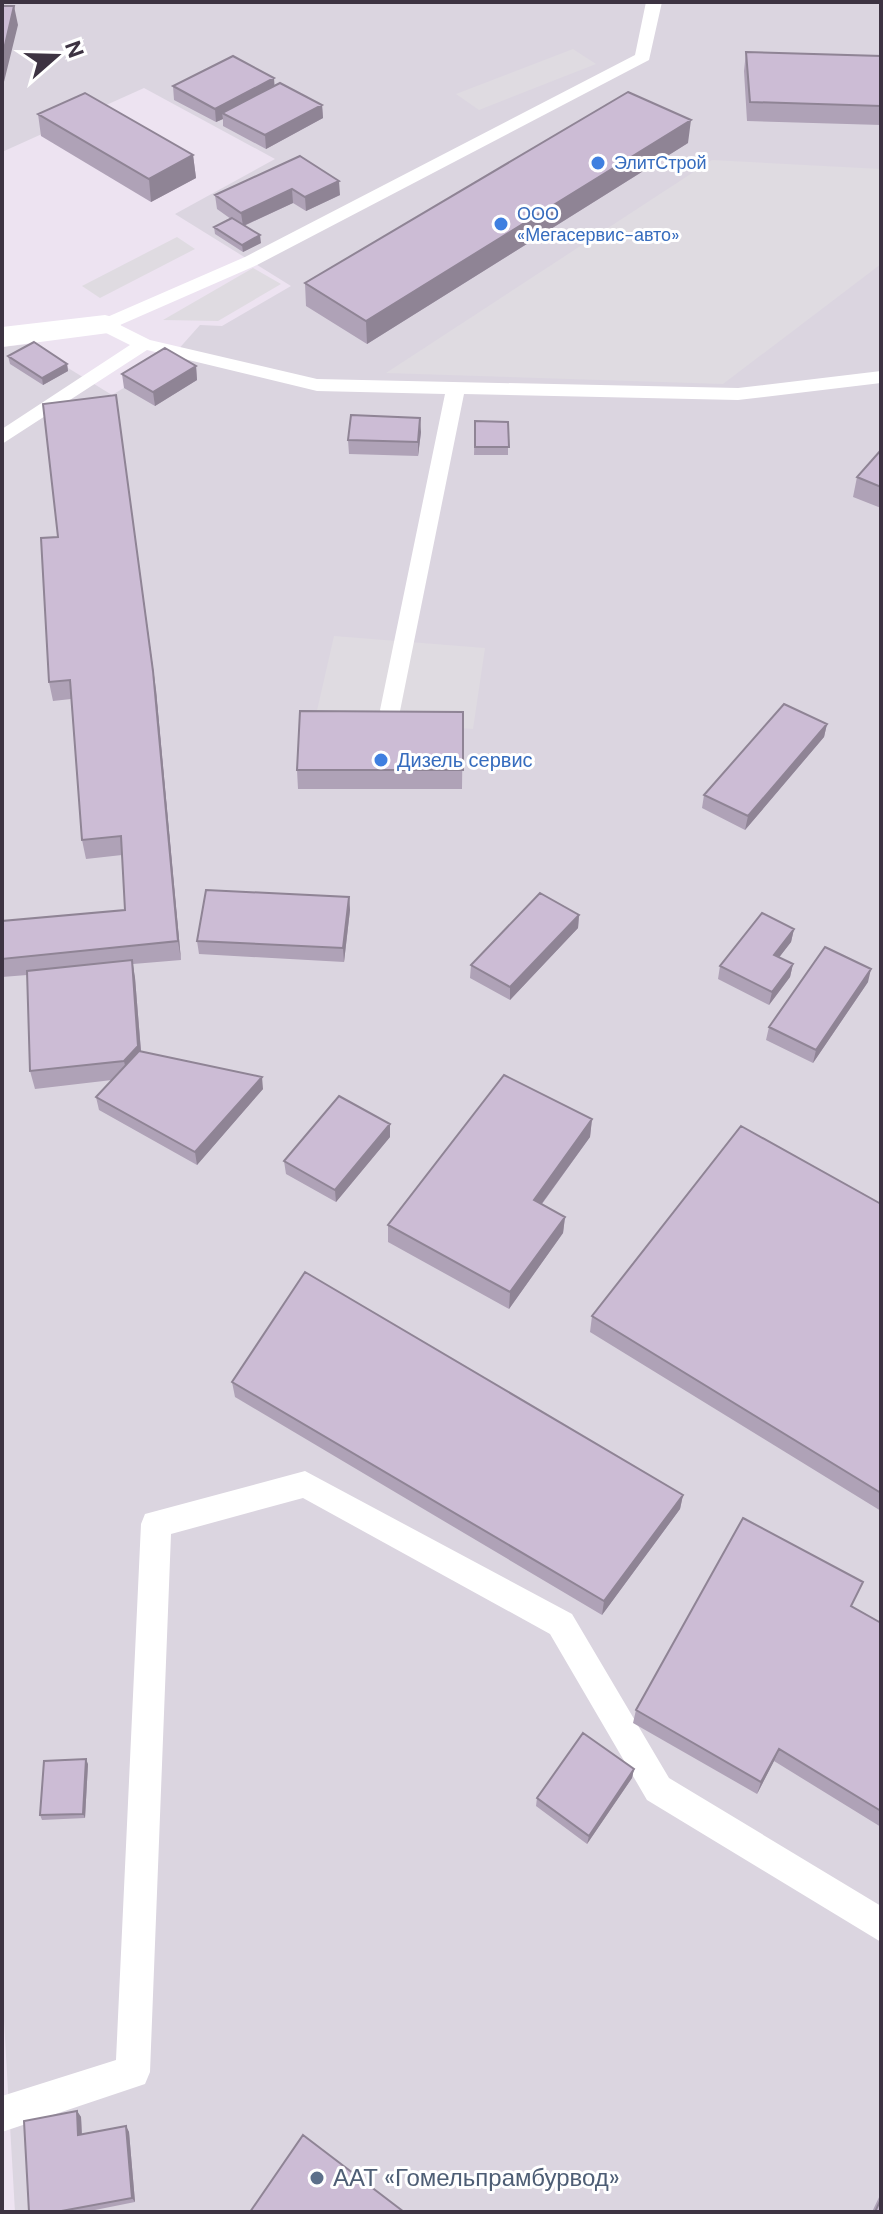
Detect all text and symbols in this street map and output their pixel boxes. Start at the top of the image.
north arrow [16,16,96,96]
text: N [58,37,91,62]
place label: ЭлитСтрой [614,151,706,175]
marker: ЭлитСтрой [589,154,607,172]
place label: ООО «Мегасервис-авто» [517,202,679,247]
marker: ООО «Мегасервис-авто» [492,215,510,233]
place label: Дизель сервис [397,747,533,773]
marker: Дизель сервис [372,751,390,769]
place label: ААТ «Гомельпрамбурвод» [333,2162,620,2193]
marker: ААТ «Гомельпрамбурвод» [308,2169,326,2187]

